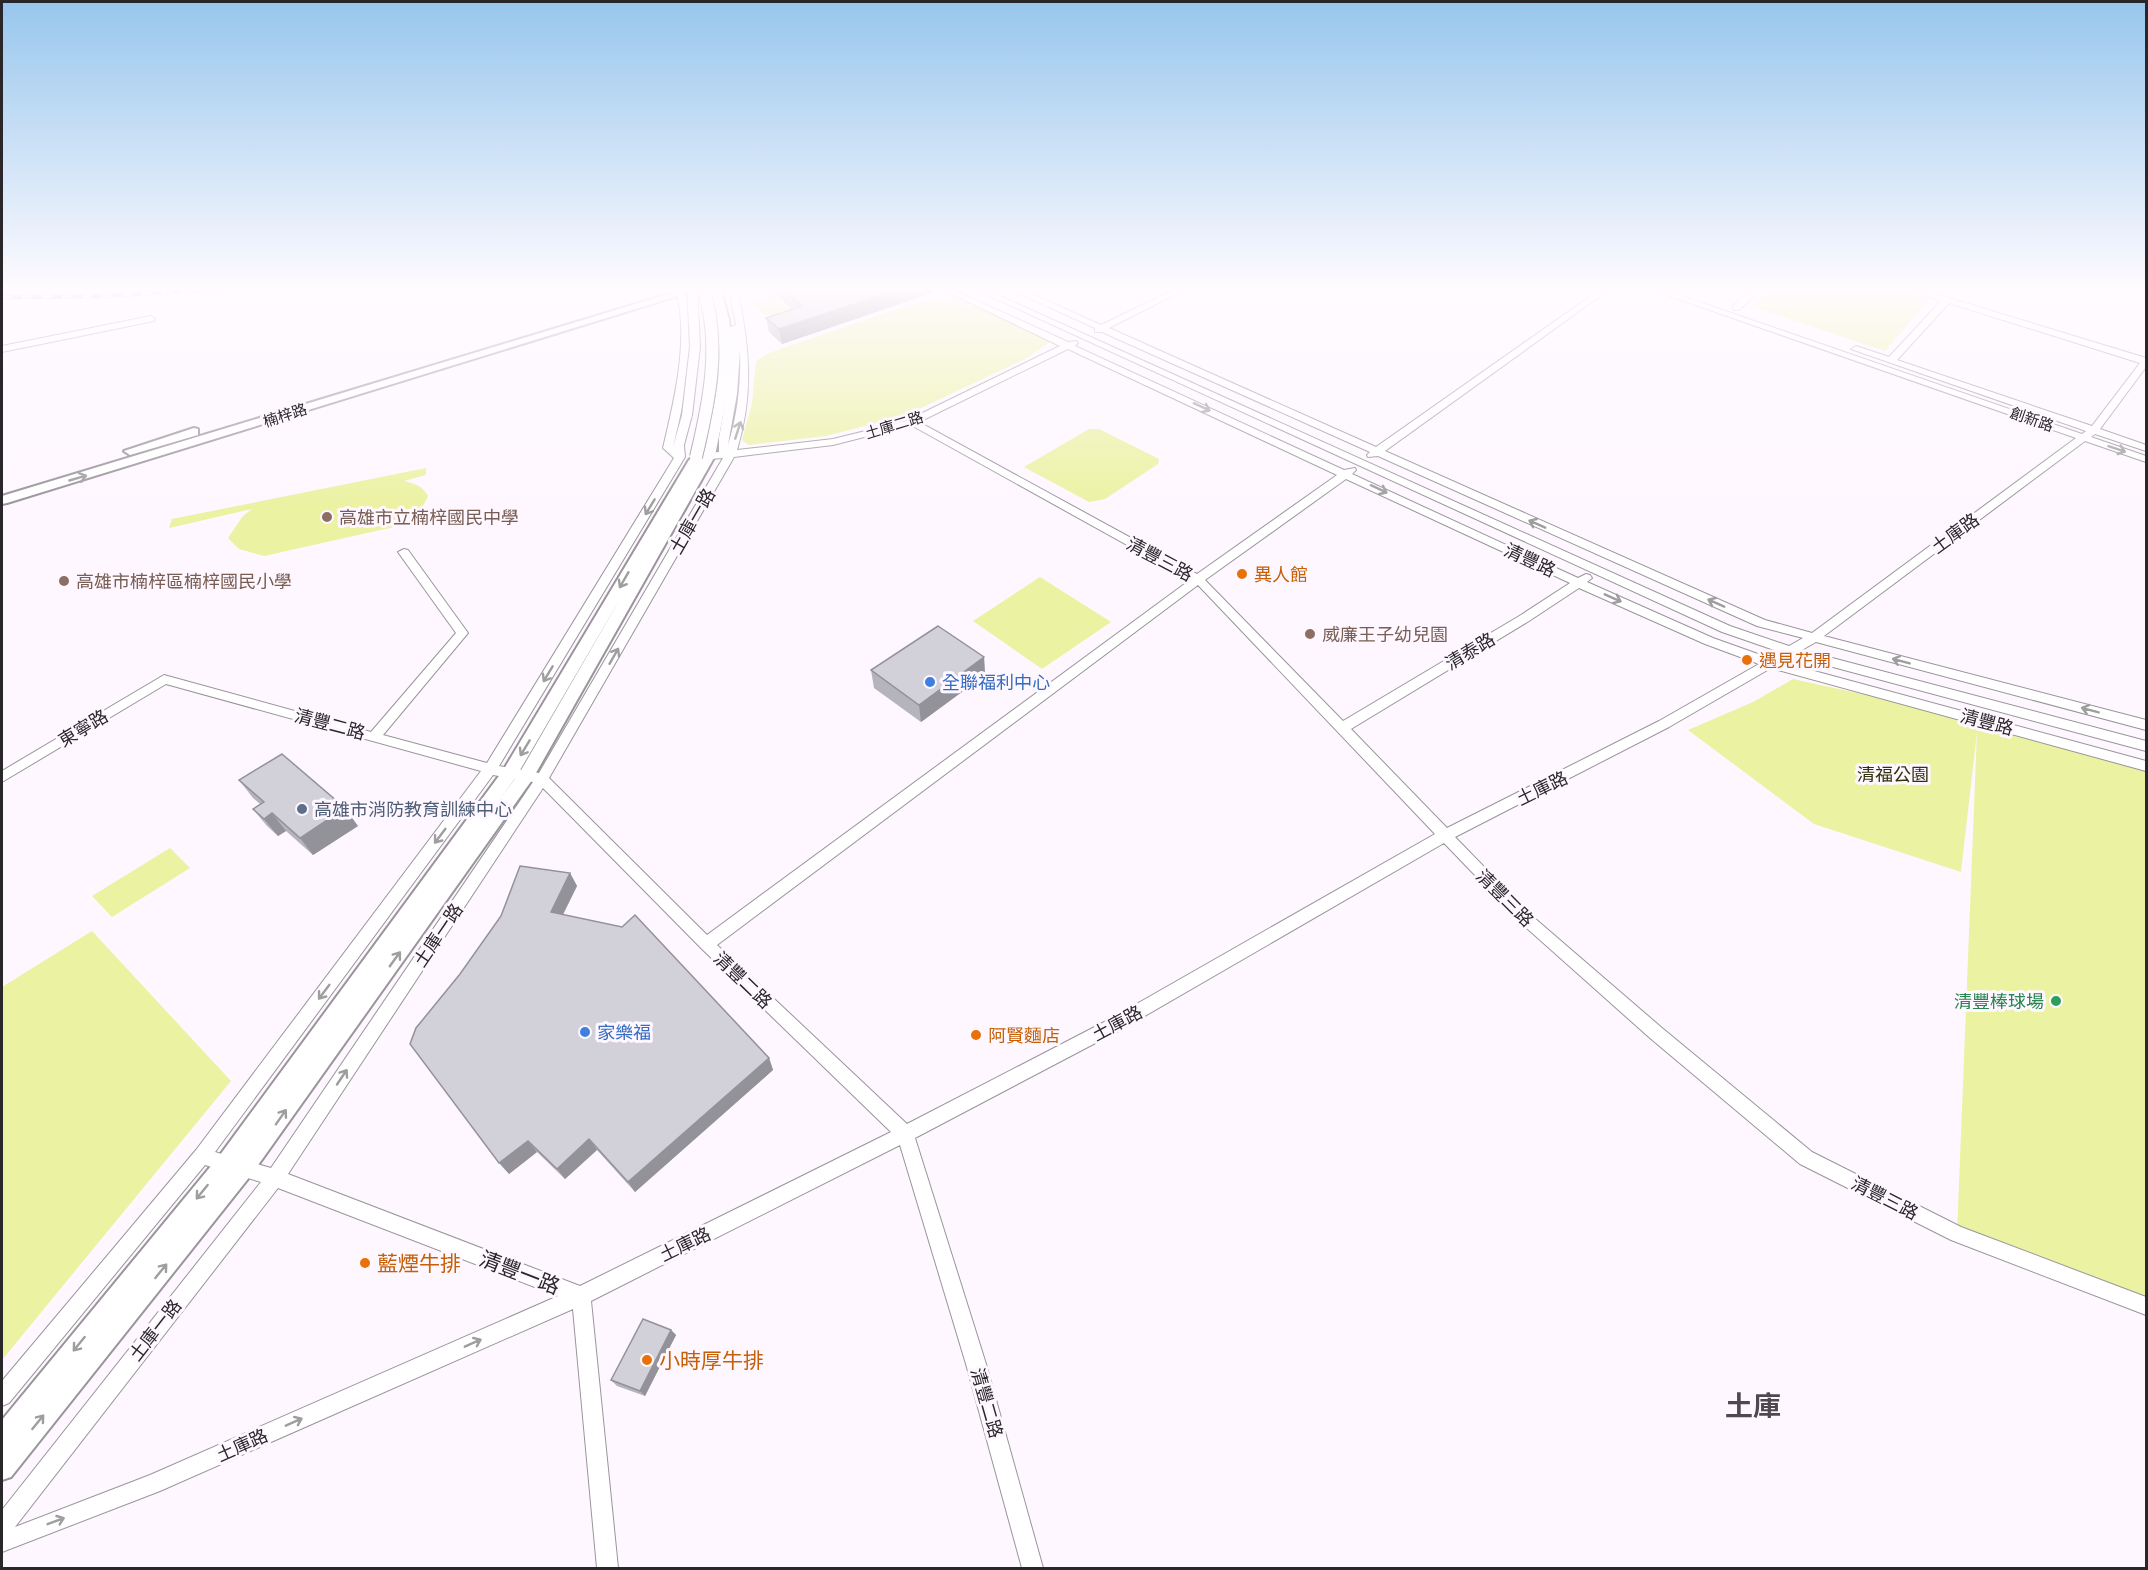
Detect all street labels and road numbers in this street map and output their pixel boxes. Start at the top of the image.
street label: 楠梓路 [261,399,309,431]
street label: 創新路 [2008,403,2056,435]
street label: 土庫二路 [863,407,925,443]
street label: 土庫一路 [664,484,720,558]
street label: 土庫路 [1926,508,1984,558]
street label: 清豐三路 [1123,532,1197,586]
street label: 清豐路 [1501,538,1559,582]
street label: 清泰路 [1441,627,1499,675]
street label: 東寧路 [54,704,112,752]
street label: 清豐二路 [292,704,368,744]
street label: 清豐路 [1958,704,2016,740]
street label: 土庫路 [1513,766,1571,810]
street label: 清豐三路 [1471,864,1539,932]
street label: 土庫一路 [408,899,468,971]
street label: 清豐二路 [709,947,777,1013]
street label: 土庫路 [1088,1000,1146,1046]
street label: 清豐三路 [1848,1171,1922,1225]
street label: 土庫路 [656,1222,714,1266]
street label: 清豐一路 [476,1244,564,1300]
street label: 土庫一路 [124,1295,186,1365]
street label: 清豐二路 [966,1365,1008,1441]
street label: 土庫路 [213,1424,271,1466]

